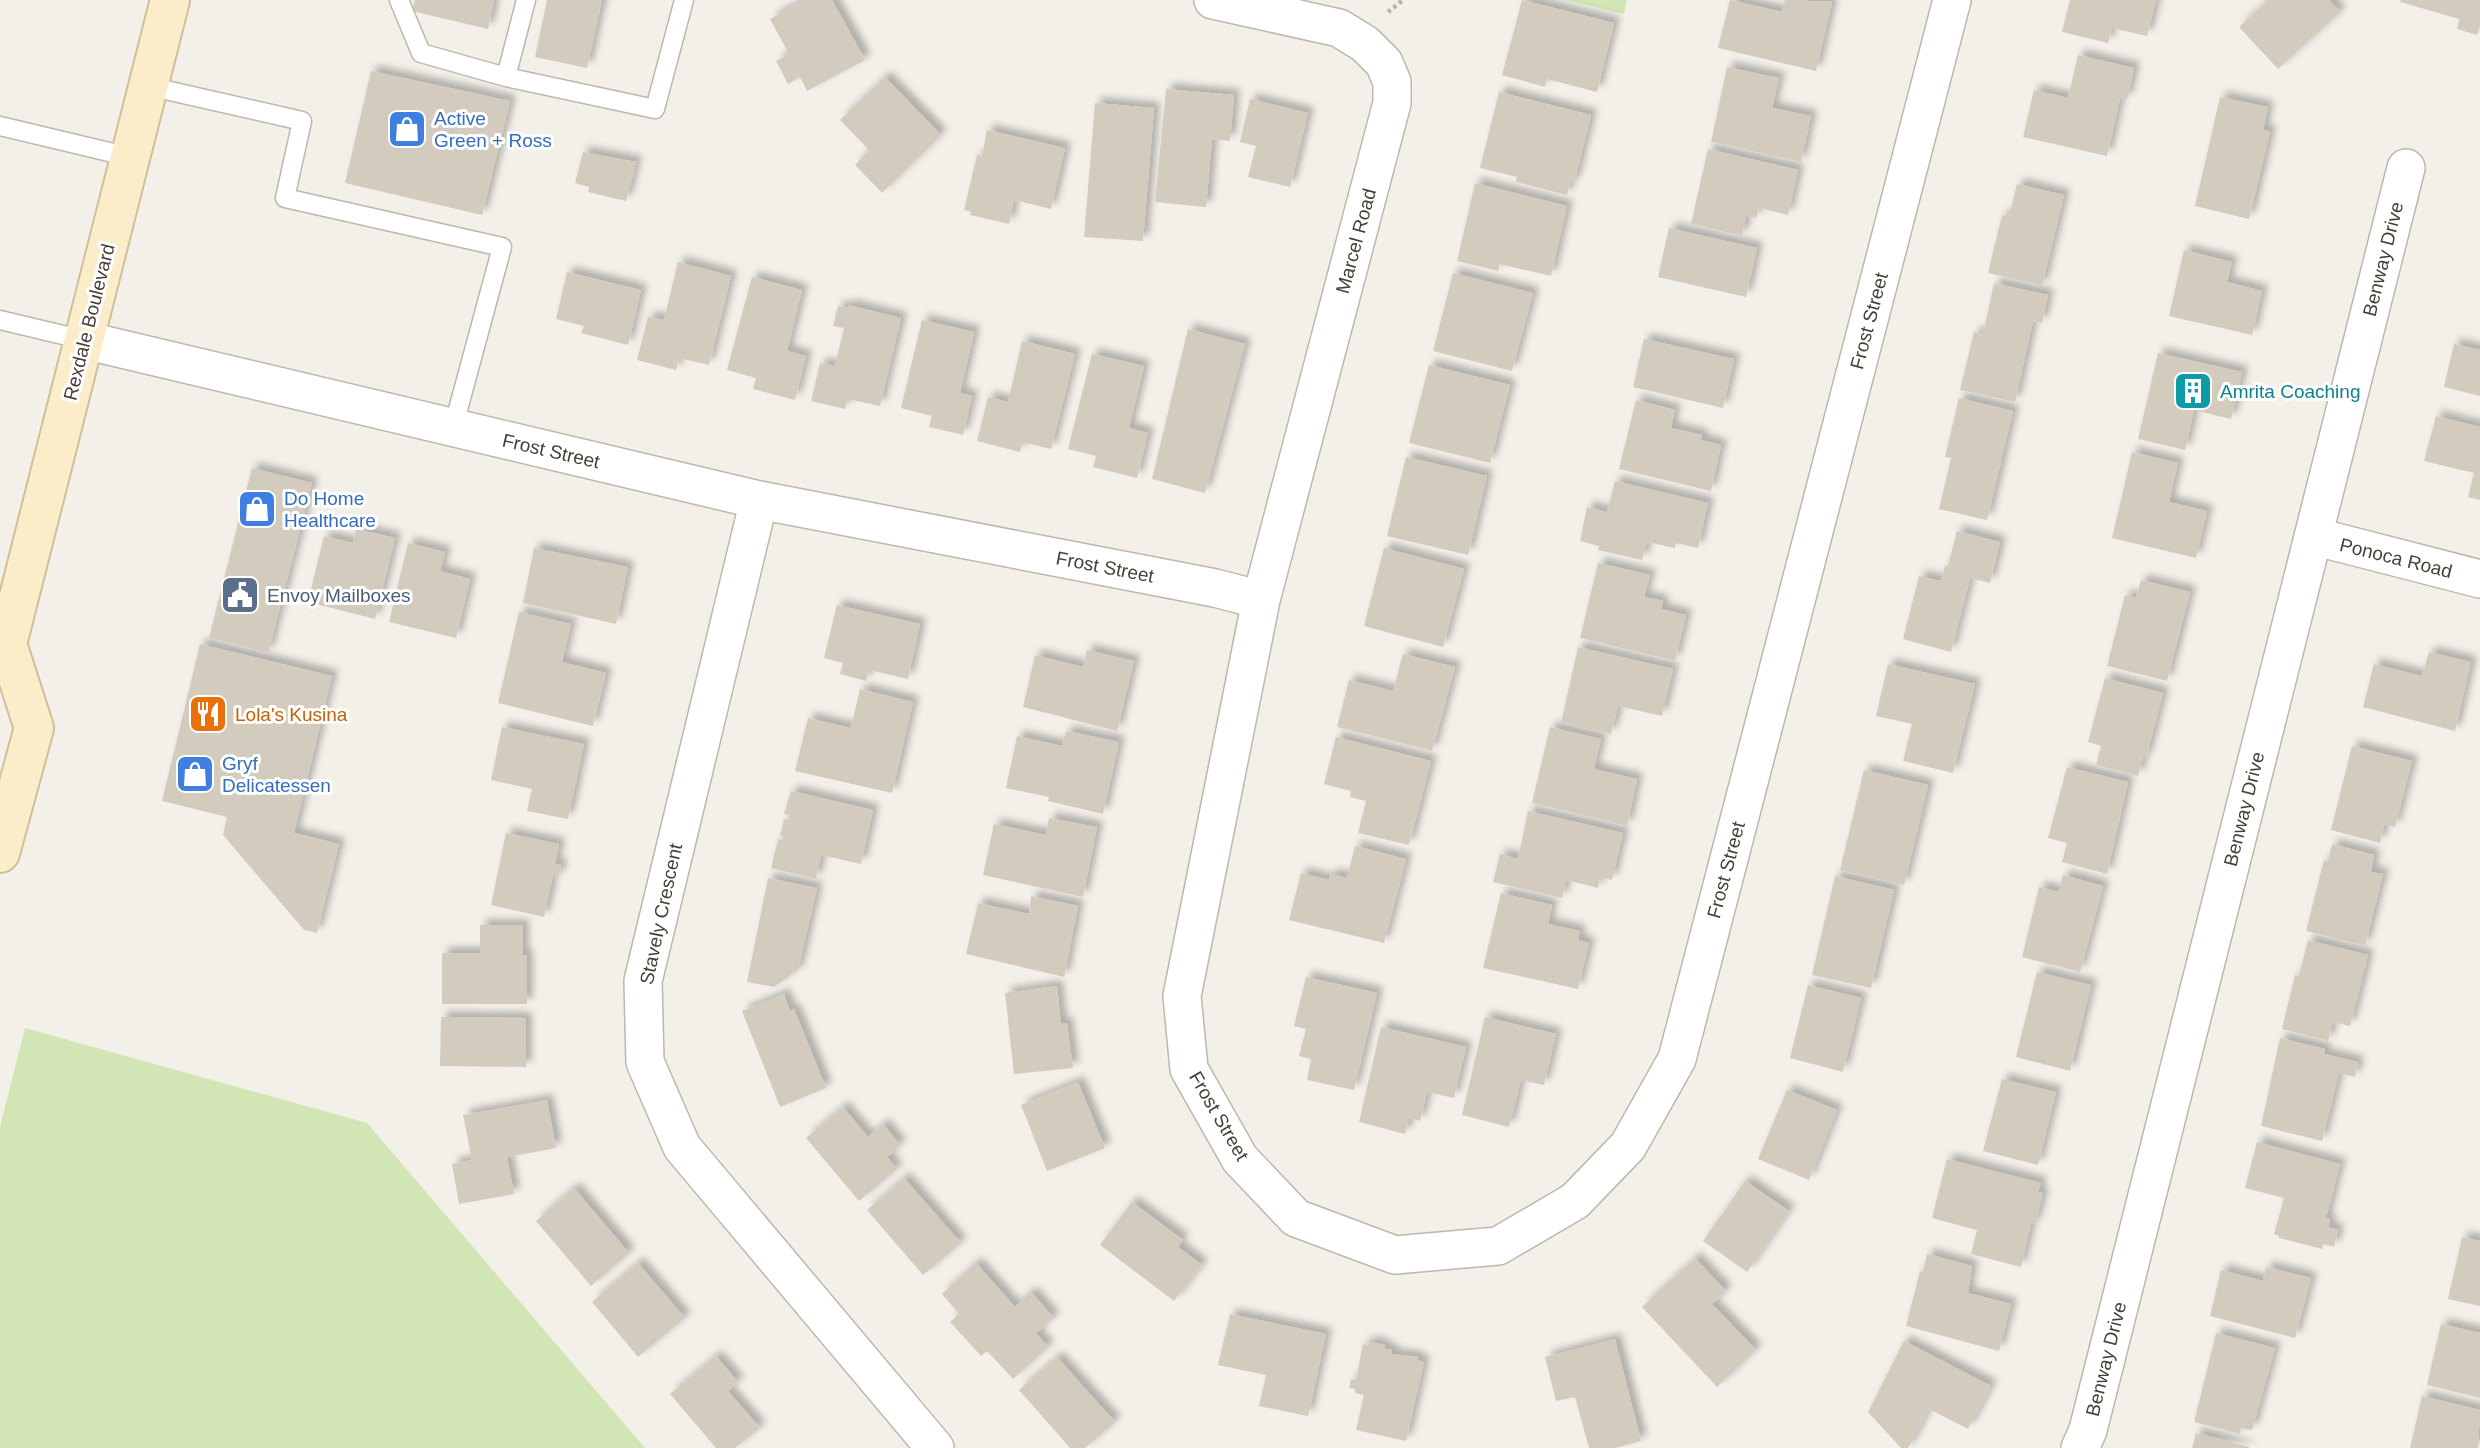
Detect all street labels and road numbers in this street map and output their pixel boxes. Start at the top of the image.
street label: Marcel Road [1332,186,1380,296]
street label: Benway Drive [2359,200,2407,318]
street label: Rexdale Boulevard [59,242,119,402]
street label: Frost Street [1846,270,1892,372]
street label: Frost Street [500,430,602,473]
street label: Ponoca Road [2338,534,2454,582]
street label: Frost Street [1054,547,1156,587]
street label: Benway Drive [2220,750,2268,868]
street label: Frost Street [1703,819,1749,921]
street label: Stavely Crescent [636,841,686,986]
street label: Frost Street [1185,1068,1253,1165]
street label: Benway Drive [2082,1300,2130,1418]

